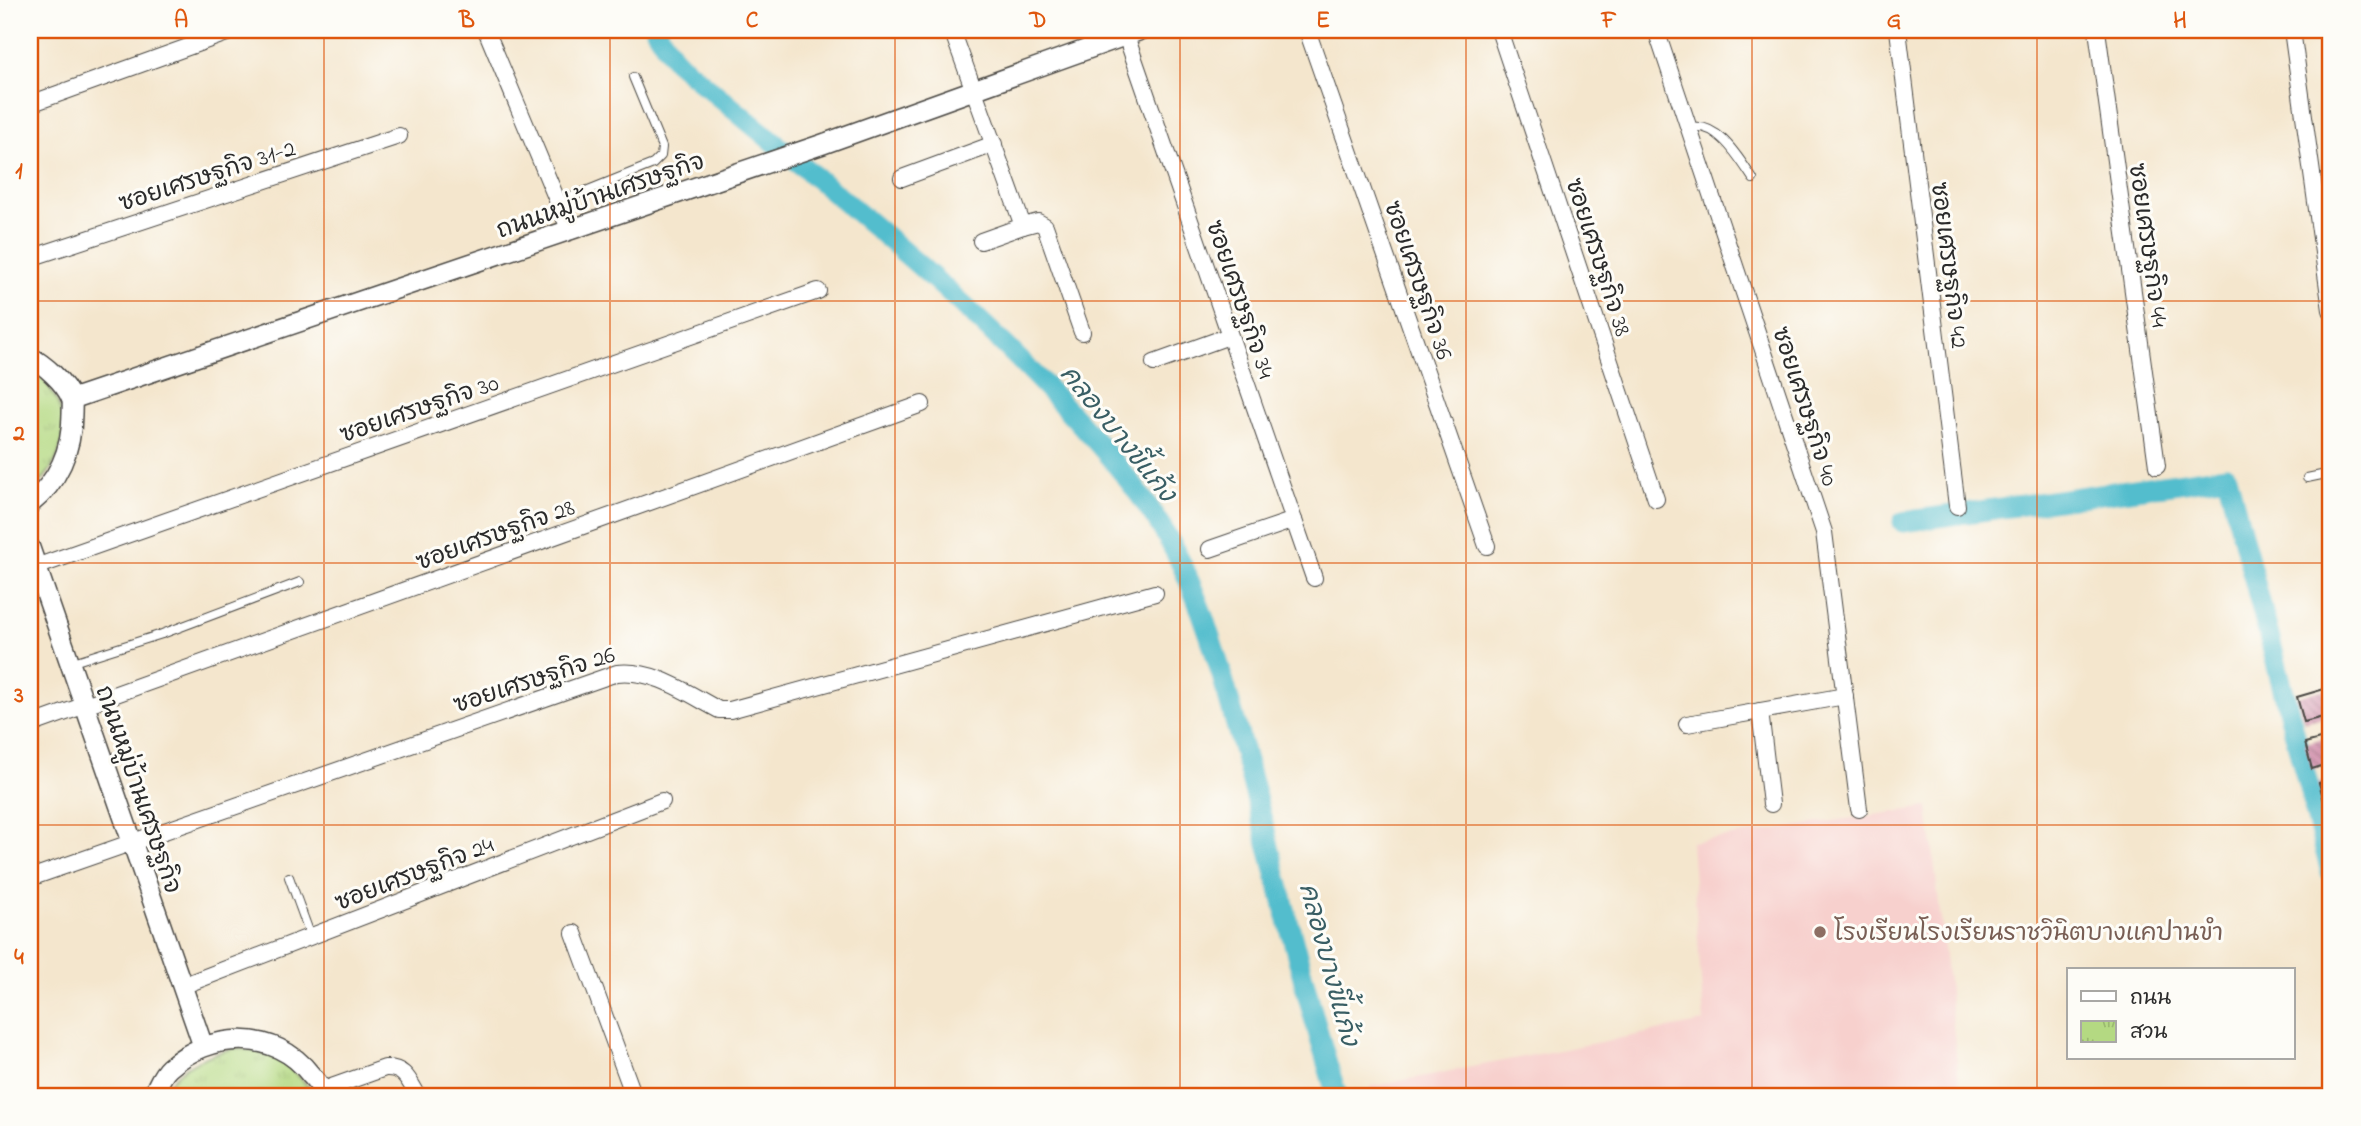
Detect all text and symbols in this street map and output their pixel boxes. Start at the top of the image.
text: A [174,5,188,38]
text: B [458,5,475,38]
text: C [746,5,759,38]
text: D [1029,5,1046,38]
text: E [1316,5,1330,38]
text: F [1601,5,1617,38]
text: G [1887,5,1901,38]
text: H [2173,5,2187,38]
street label: ซอยเศรษฐกิจ 31-2 [115,132,301,222]
street label: ถนนหมู่บ้านเศรษฐกิจ [492,145,709,249]
text: 1 [15,156,23,189]
street label: ซอยเศรษฐกิจ 44 [2118,161,2175,330]
street label: ซอยเศรษฐกิจ 38 [1555,174,1639,341]
street label: ซอยเศรษฐกิจ 42 [1920,180,1975,351]
street label: ซอยเศรษฐกิจ 36 [1373,197,1460,365]
street label: ซอยเศรษฐกิจ 34 [1195,216,1282,384]
street label: ซอยเศรษฐกิจ 40 [1761,323,1846,491]
water label: คลองบางขี้แก้ง [1049,353,1191,513]
street label: ซอยเศรษฐกิจ 30 [336,367,504,454]
text: 2 [12,418,25,451]
street label: ซอยเศรษฐกิจ 28 [412,491,580,581]
street label: ซอยเศรษฐกิจ 26 [449,639,620,724]
text: 3 [13,680,24,713]
street label: ถนนหมู่บ้านเศรษฐกิจ [85,681,189,898]
street label: ซอยเศรษฐกิจ 24 [331,829,499,922]
water label: คลองบางขี้แก้ง [1287,877,1375,1052]
place label: โรงเรียนโรงเรียนราชวินิตบางแคปานขำ [1834,916,2223,952]
marker: โรงเรียนโรงเรียนราชวินิตบางแคปานขำ [1812,924,1828,940]
text: 4 [14,942,24,975]
legend [2067,968,2294,1060]
text: ถนน [2130,984,2171,1014]
text: สวน [2130,1018,2167,1048]

